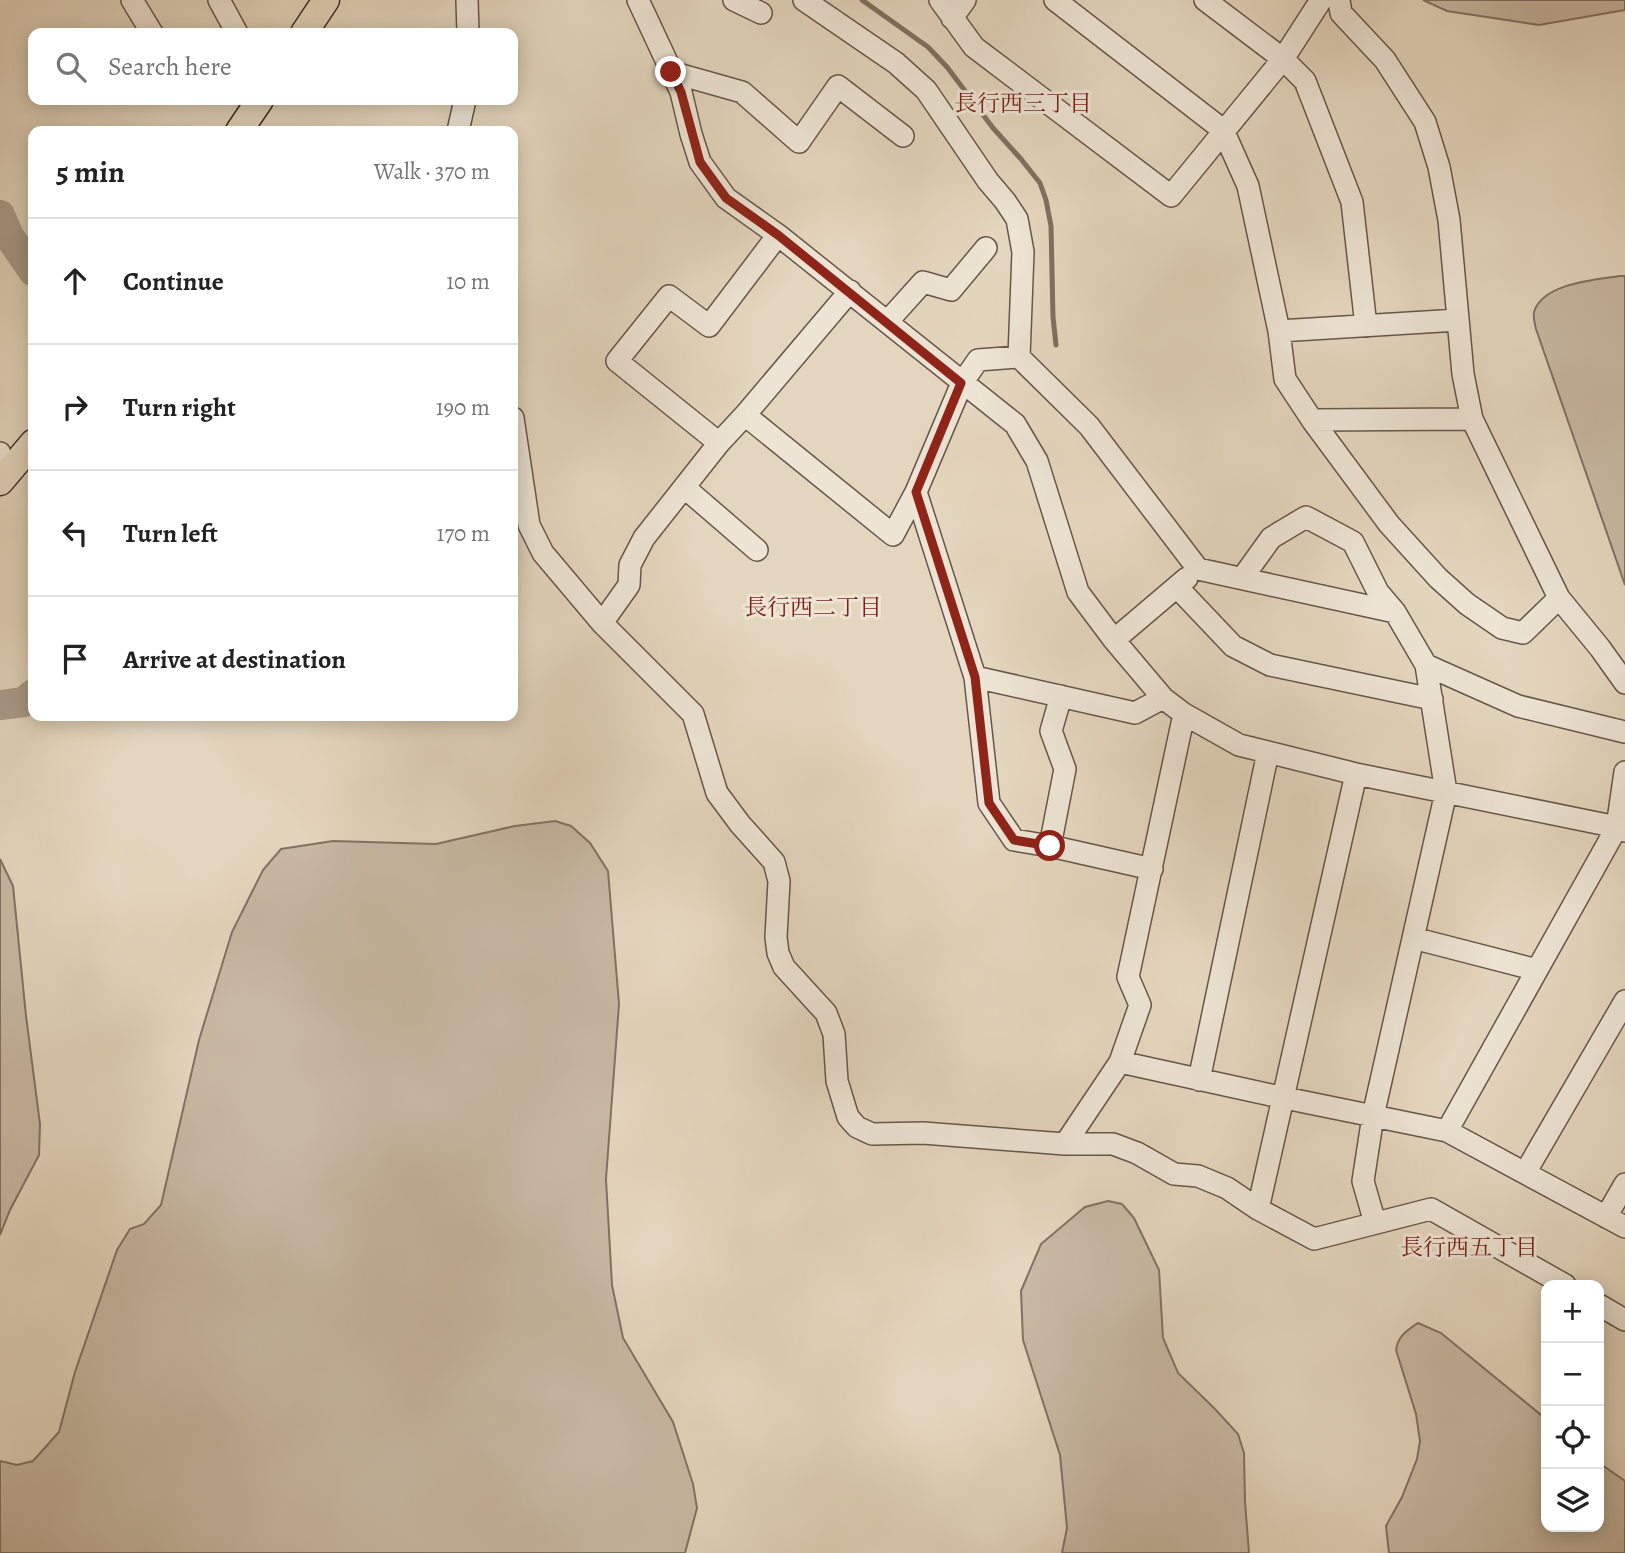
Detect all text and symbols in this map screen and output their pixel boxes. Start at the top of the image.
search box [28,28,518,105]
icon: search [52,48,90,86]
text: Search here [108,49,232,84]
route end [655,56,686,87]
district label: 長行西三丁目 [954,88,1092,119]
text: 5 min [56,152,125,192]
text: Walk · 370 m [374,156,490,187]
icon: ahead [56,262,94,300]
text: Continue [123,264,224,299]
text: 10 m [446,266,490,297]
icon: right [56,388,94,426]
text: Turn right [123,390,236,425]
text: 190 m [436,392,490,423]
icon: left [56,514,94,552]
text: Turn left [123,516,218,551]
text: 170 m [437,518,490,549]
district label: 長行西二丁目 [744,592,882,623]
icon: arrive [56,640,94,678]
text: Arrive at destination [123,642,346,677]
route start [1034,830,1065,861]
district label: 長行西五丁目 [1400,1232,1538,1263]
map controls [1541,1280,1604,1532]
button: + [1541,1280,1604,1343]
button: − [1541,1343,1604,1406]
button: locate [1541,1406,1604,1469]
button: layers [1541,1469,1604,1532]

